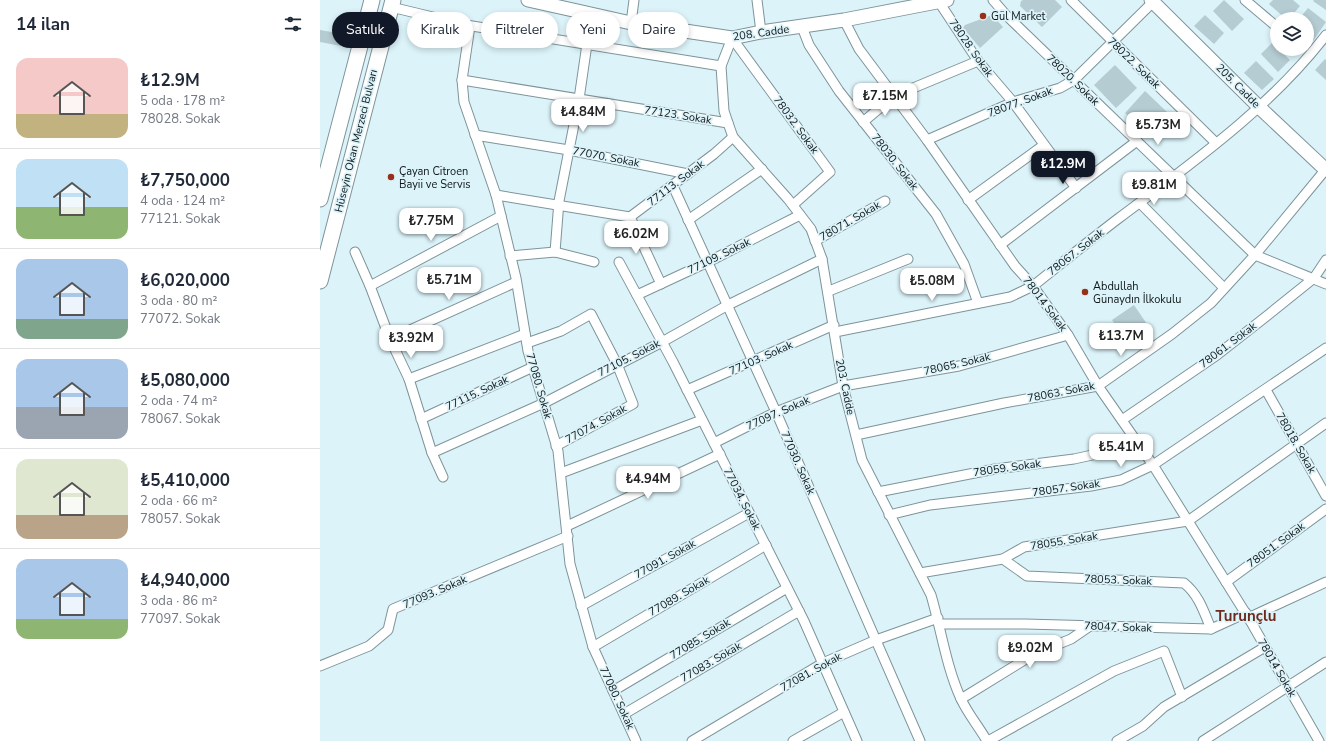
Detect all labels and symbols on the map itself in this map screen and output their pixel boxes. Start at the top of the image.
place label: Gül Market [991,9,1046,24]
marker: Gül Market [978,11,988,21]
street label: 78028. Sokak [945,16,997,81]
street label: 208. Cadde [732,22,790,44]
street label: 78022. Sokak [1104,34,1164,92]
street label: 78020. Sokak [1043,51,1103,109]
street label: 205. Cadde [1213,61,1264,112]
street label: Hüseyin Okan Merzeci Bulvarı [331,68,381,214]
pin: ₺7.15M [852,83,918,117]
street label: 78077. Sokak [985,83,1055,121]
street label: 78032. Sokak [770,93,822,157]
pin: ₺4.84M [550,99,616,133]
street label: 77123. Sokak [643,102,713,128]
pin: ₺5.73M [1125,112,1191,146]
street label: 78030. Sokak [868,131,922,194]
street label: 77070. Sokak [571,143,641,171]
pin: ₺12.9M [1030,151,1096,185]
street label: 77113. Sokak [644,156,708,209]
place label: Çayan Citroen Bayii ve Servis [399,164,471,192]
marker: Çayan Citroen Bayii ve Servis [386,172,396,182]
pin: ₺9.81M [1121,172,1187,206]
street label: 78071. Sokak [817,197,884,244]
pin: ₺7.75M [398,208,464,242]
pin: ₺6.02M [603,221,669,255]
street label: 78067. Sokak [1045,225,1108,279]
street label: 77109. Sokak [685,234,753,278]
pin: ₺5.71M [416,267,482,301]
pin: ₺5.08M [899,268,965,302]
street label: 78014 Sokak [1019,273,1071,335]
place label: Abdullah Günaydın İlkokulu [1093,279,1181,307]
marker: Abdullah Günaydın İlkokulu [1080,287,1090,297]
street label: 78061. Sokak [1196,318,1260,371]
pin: ₺13.7M [1088,323,1154,357]
pin: ₺3.92M [378,325,444,359]
street label: 77105. Sokak [595,336,663,380]
street label: 77103. Sokak [727,337,796,379]
street label: 78065. Sokak [922,349,992,379]
street label: 77080. Sokak [522,351,556,421]
street label: 203. Cadde [832,358,858,417]
street label: 77115. Sokak [443,372,511,414]
street label: 78063. Sokak [1026,378,1096,406]
street label: 77097. Sokak [744,392,813,434]
street label: 77074. Sokak [563,401,630,447]
street label: 78018. Sokak [1273,410,1320,477]
street label: 77030. Sokak [777,429,819,498]
pin: ₺5.41M [1088,434,1154,468]
street label: 78059. Sokak [972,456,1042,480]
street label: 77034. Sokak [720,465,764,533]
pin: ₺4.94M [615,466,681,500]
street label: 78057. Sokak [1031,476,1101,500]
street label: 78051. Sokak [1244,519,1308,571]
street label: 78055. Sokak [1029,528,1099,554]
street label: 77091. Sokak [632,536,699,582]
street label: 78053. Sokak [1084,571,1153,589]
street label: 77093. Sokak [401,572,470,612]
street label: 77089. Sokak [646,572,713,619]
district label: Turunçlu [1216,606,1276,626]
street label: 77085. Sokak [667,615,733,663]
street label: 78047. Sokak [1084,618,1153,636]
pin: ₺9.02M [997,635,1063,669]
street label: 78014 Sokak [1254,636,1300,701]
street label: 77083. Sokak [678,638,745,685]
street label: 77081. Sokak [778,649,845,695]
street label: 77080. Sokak [596,664,638,732]

